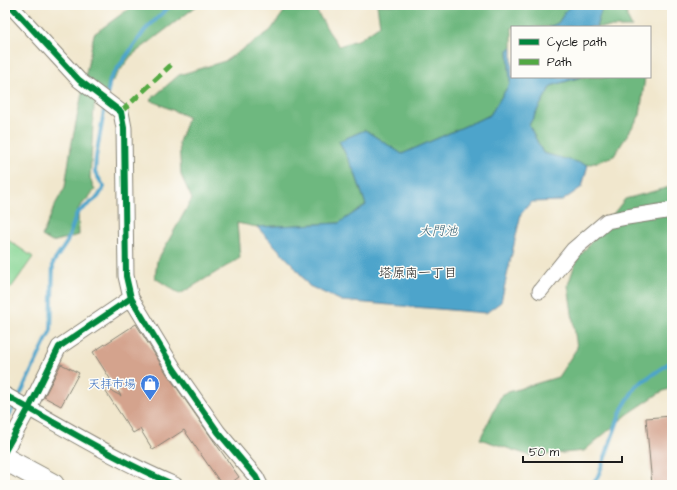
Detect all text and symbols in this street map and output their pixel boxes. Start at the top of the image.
legend [511,26,651,78]
text: Cycle path [547,34,606,52]
text: Path [547,54,572,71]
water label: 大門池 [418,222,458,240]
district label: 塔原南一丁目 [379,264,457,282]
shop icon: 天拝市場 [139,373,161,401]
place label: 天拝市場 [88,376,136,393]
scale bar [523,438,622,464]
text: 50 m [529,444,560,461]

